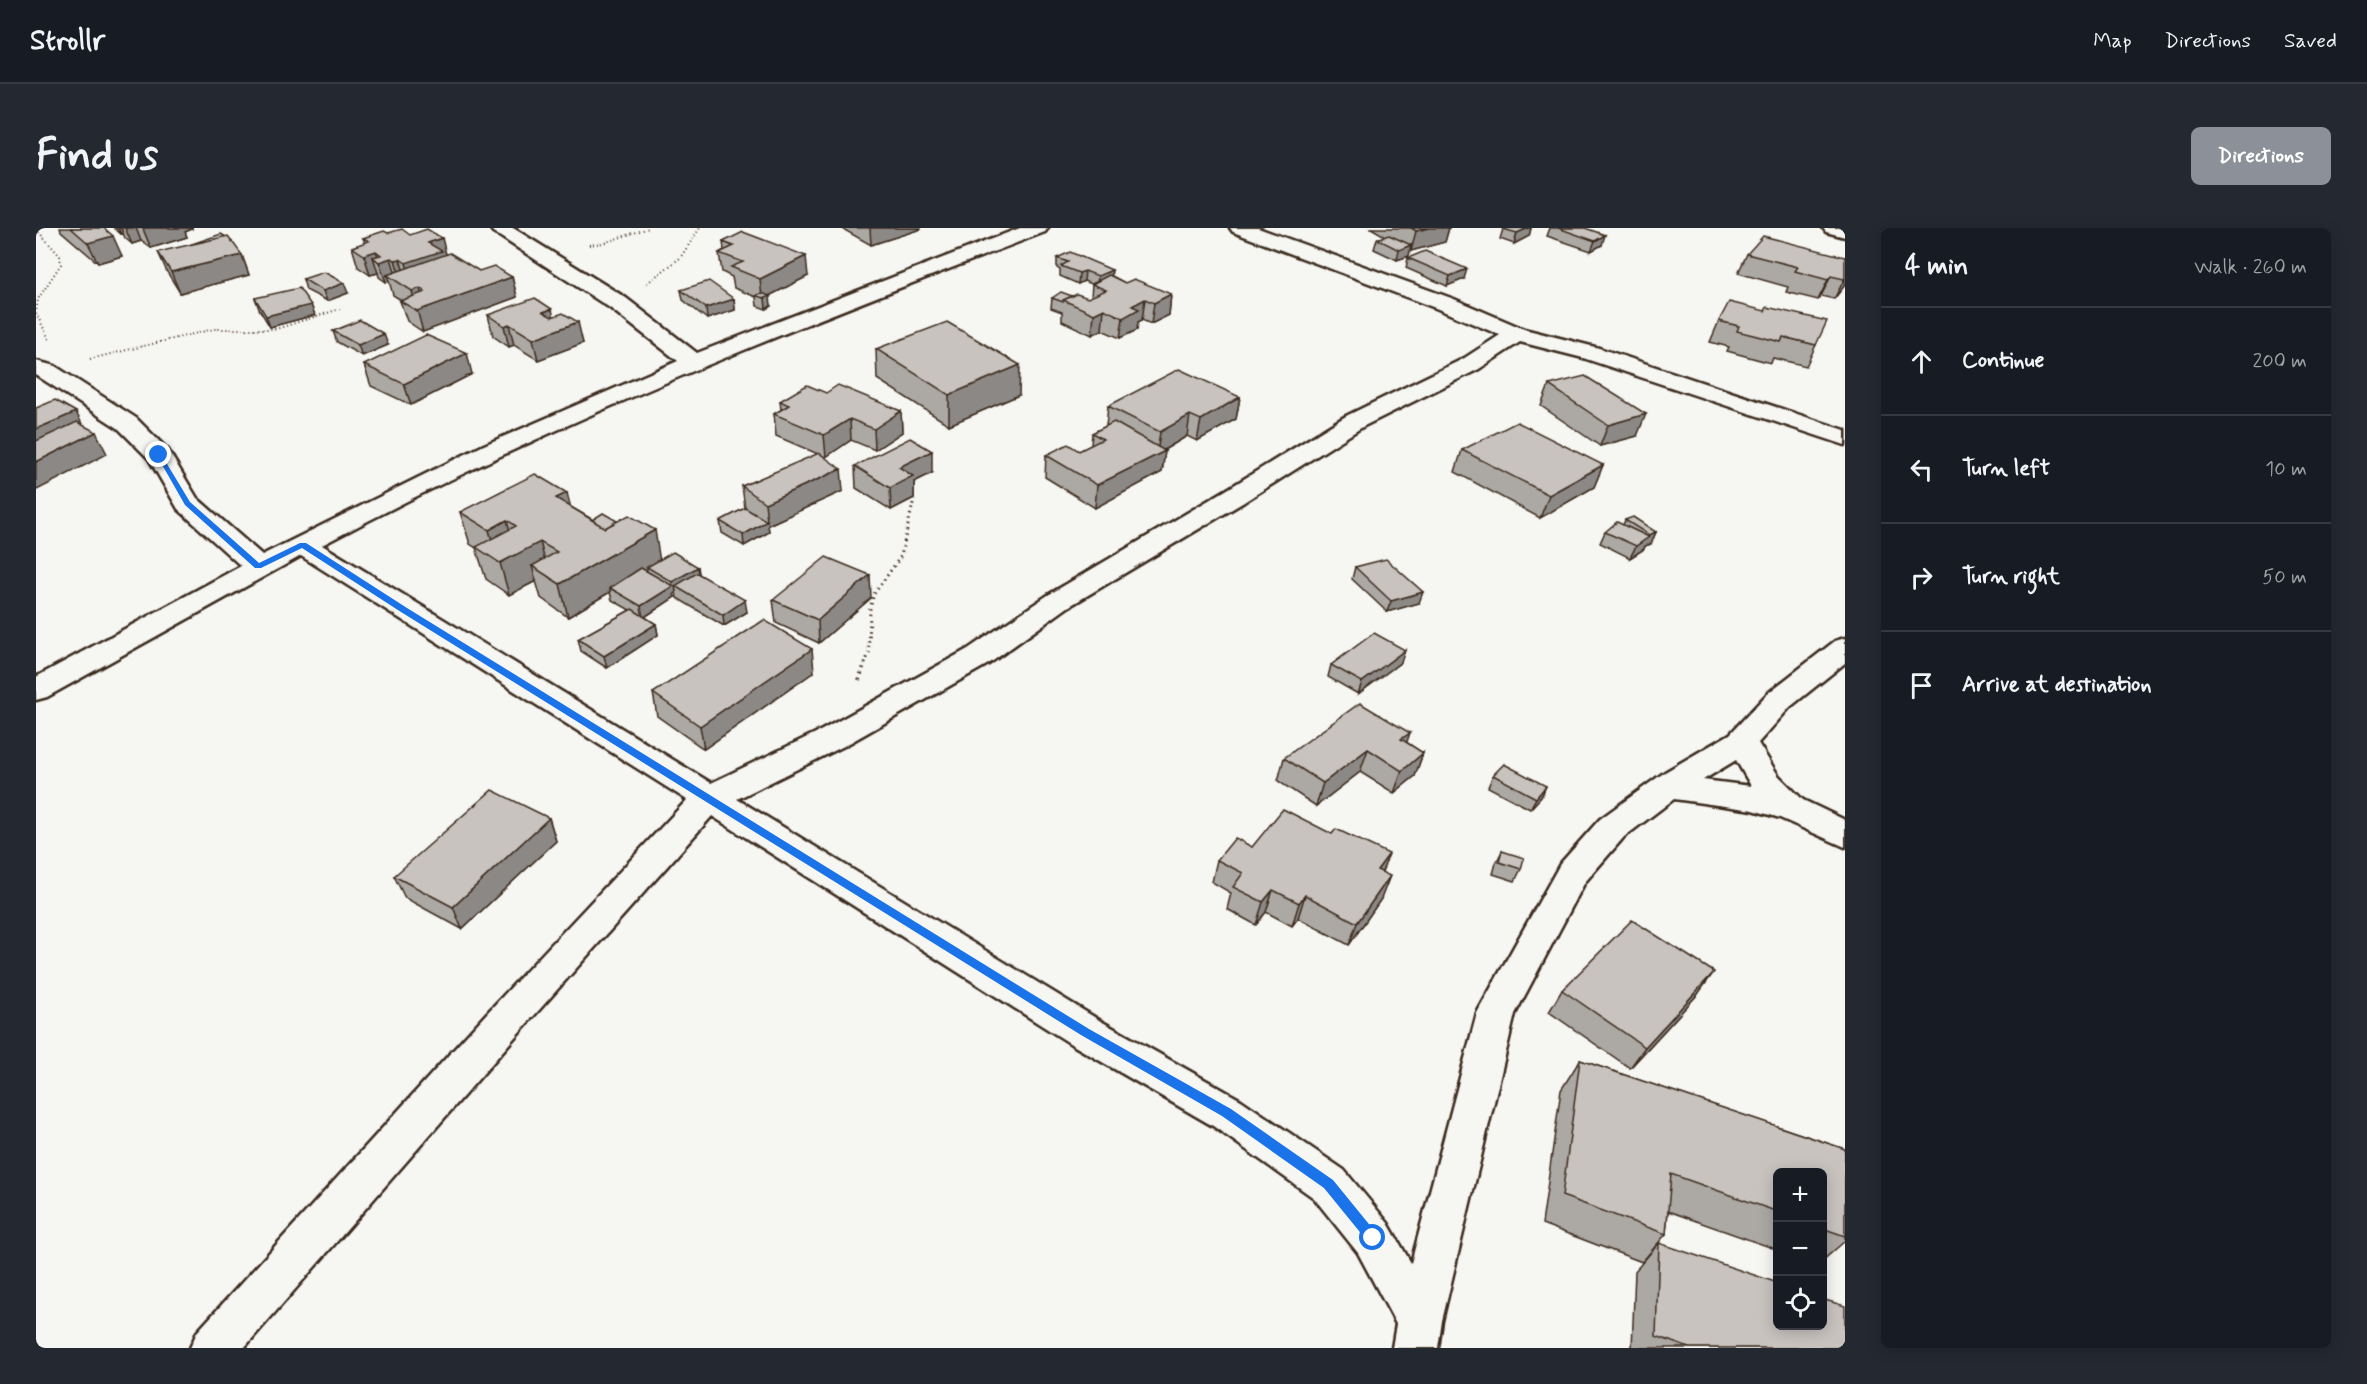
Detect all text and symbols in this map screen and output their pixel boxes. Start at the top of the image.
text: Strollr [30,23,105,60]
text: Map [2093,27,2132,55]
text: Directions [2165,27,2251,55]
text: Saved [2284,27,2337,55]
button: Directions [2191,127,2331,185]
text: Find us [36,129,158,184]
text: 4 min [1905,250,1968,284]
text: Walk · 260 m [2194,254,2307,281]
icon: ahead [1905,345,1938,378]
text: Continue [1962,347,2044,375]
text: 200 m [2252,348,2307,375]
route end [145,441,171,467]
icon: left [1905,453,1938,486]
text: Turn left [1962,455,2050,483]
text: 10 m [2265,456,2307,483]
icon: right [1905,561,1938,594]
text: Turn right [1962,563,2060,591]
text: 50 m [2262,564,2307,591]
icon: arrive [1905,669,1938,702]
text: Arrive at destination [1962,671,2152,699]
map controls [1773,1168,1827,1330]
button: + [1773,1168,1827,1222]
button: − [1773,1222,1827,1276]
route start [1359,1224,1385,1250]
button: locate [1773,1276,1827,1330]

